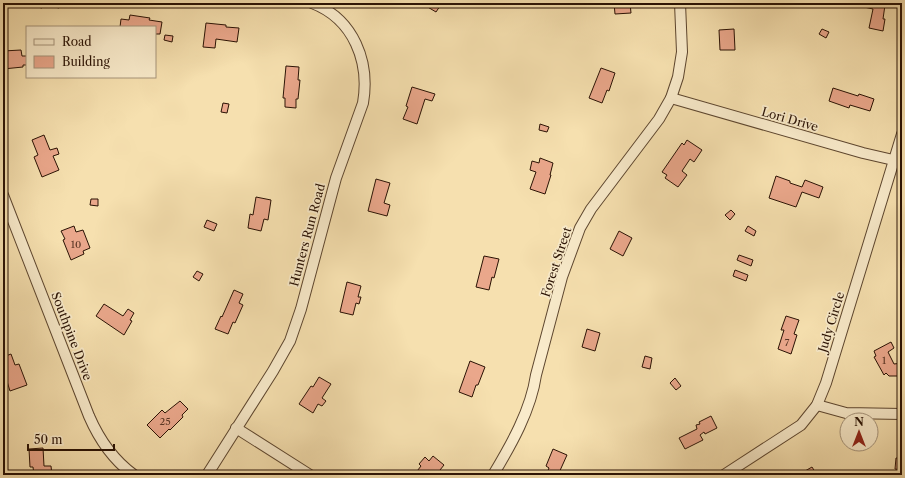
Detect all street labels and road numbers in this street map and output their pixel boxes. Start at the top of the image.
street label: Lori Drive [760,104,820,134]
street label: Hunters Run Road [286,181,328,288]
street label: Forest Street [538,224,575,299]
street label: Southpine Drive [48,290,96,383]
street label: Judy Circle [814,290,847,356]

